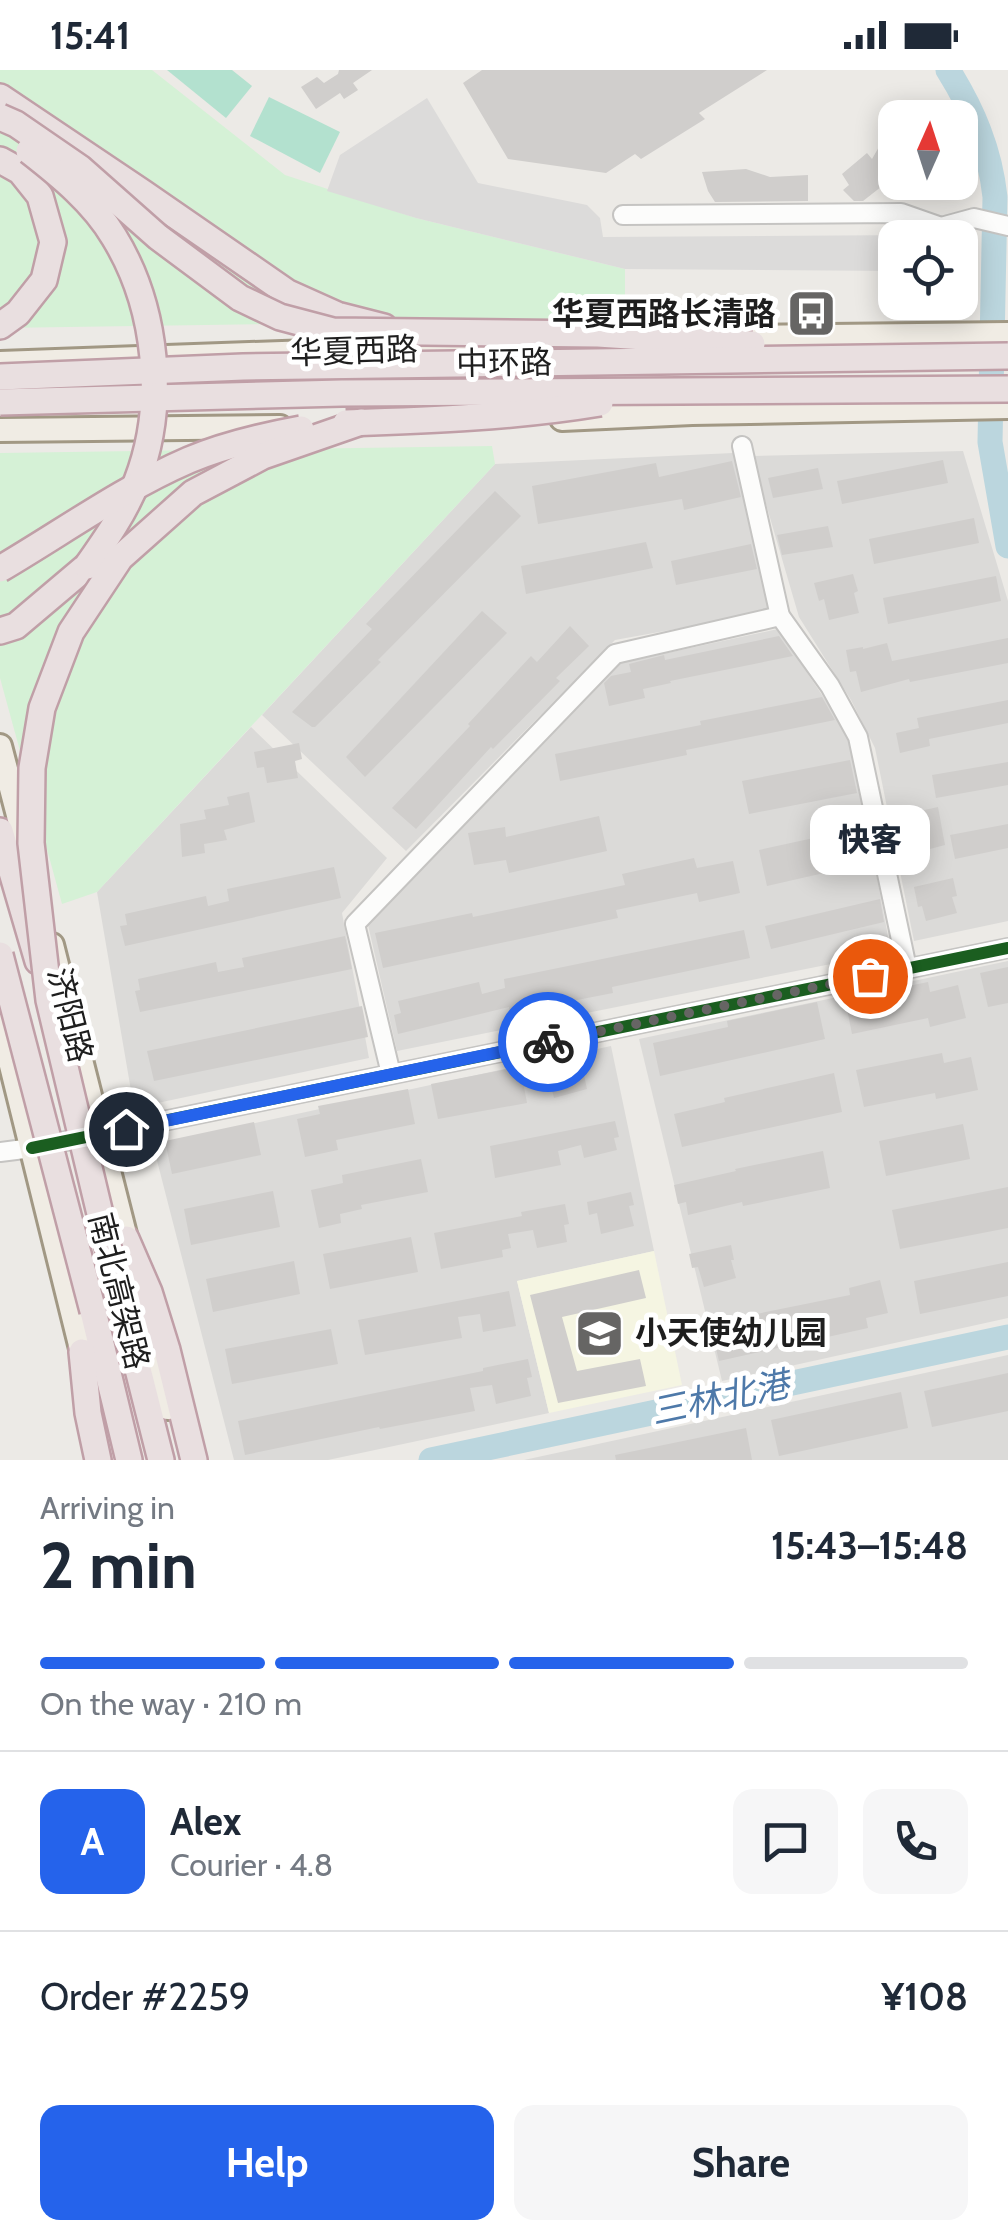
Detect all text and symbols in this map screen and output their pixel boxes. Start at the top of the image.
text: 15:41 [50,12,130,59]
north arrow [878,100,978,200]
map controls [878,100,978,320]
button: locate [878,220,978,320]
bus stop icon: 华夏西路长清路 [785,288,837,340]
place label: 华夏西路长清路 [552,294,776,333]
street label: 华夏西路 [289,329,419,372]
street label: 中环路 [456,342,552,383]
callout: 快客 [810,806,930,876]
text: 快客 [838,820,902,859]
pin [828,934,913,1019]
icon: bag [843,949,898,1004]
street label: 济阳路 [40,964,101,1066]
courier [498,992,598,1092]
icon: bike [521,1015,576,1070]
pin [84,1087,169,1172]
icon: home [99,1102,154,1157]
street label: 南北高架路 [81,1209,158,1373]
school or university icon: 小天使幼儿园 [574,1307,626,1359]
place label: 小天使幼儿园 [635,1313,827,1352]
water label: 三林北港 [647,1361,798,1433]
text: Arriving in [40,1488,175,1527]
text: 15:43–15:48 [771,1522,968,1569]
text: 2 min [40,1525,197,1604]
text: On the way · 210 m [40,1684,302,1723]
button: chat [733,1789,838,1894]
button: phone [863,1789,968,1894]
text: Alex [170,1798,241,1845]
text: A [81,1818,104,1865]
text: Courier · 4.8 [170,1845,333,1884]
text: Order #2259 [40,1973,250,2020]
text: ¥108 [881,1973,968,2020]
button: Help [40,2105,494,2220]
button: Share [514,2105,968,2220]

